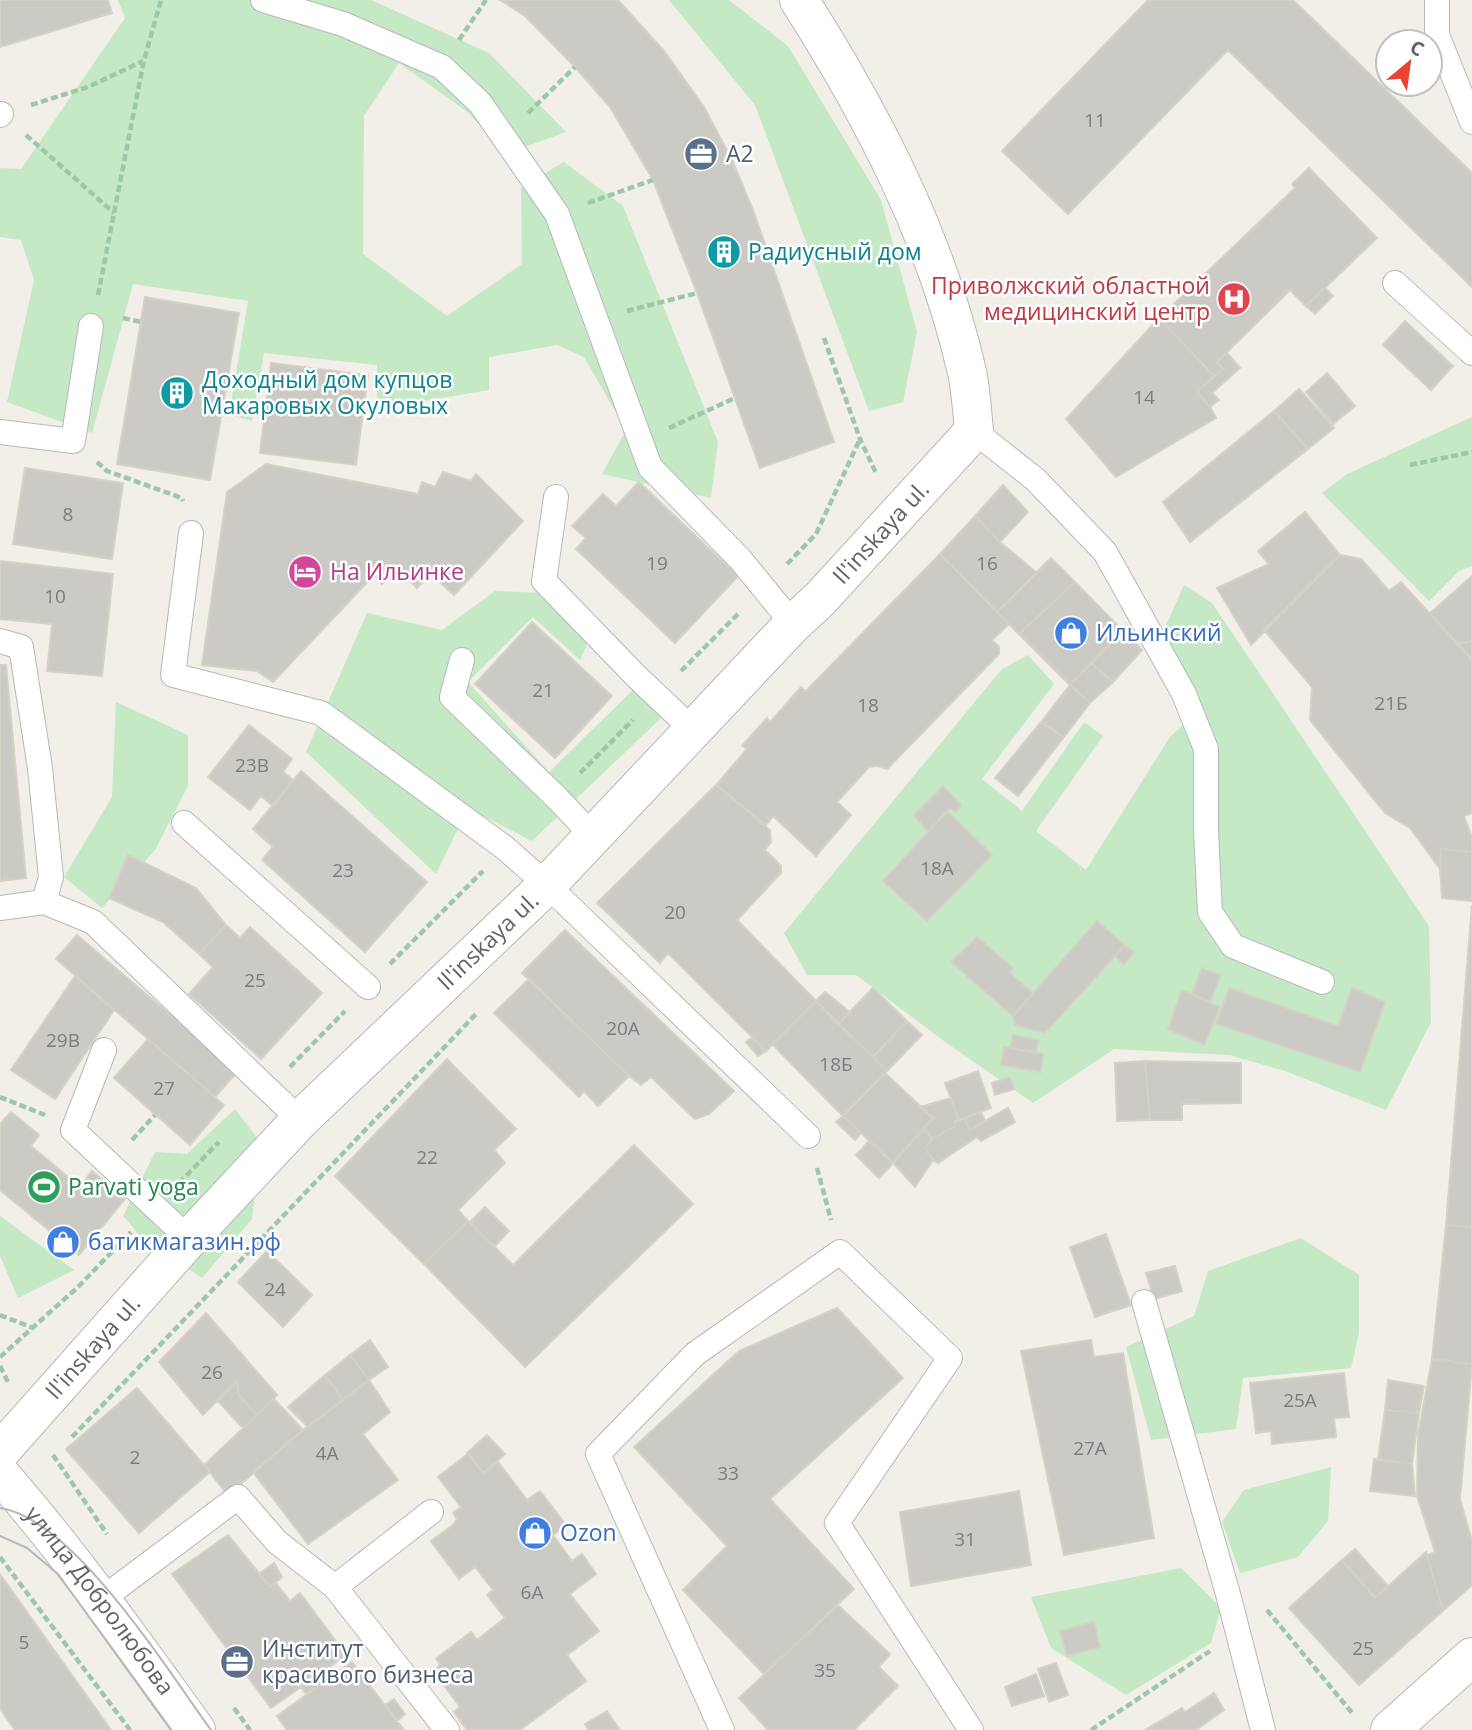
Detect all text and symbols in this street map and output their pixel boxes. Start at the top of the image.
north arrow [1374,28,1444,98]
text: С [1406,34,1429,62]
house number: 11 [1084,107,1106,133]
office icon: А2 [682,135,720,173]
place label: А2 [726,137,754,169]
building icon: Радиусный дом [705,233,743,271]
place label: Радиусный дом [748,235,922,267]
place label: Приволжский областной медицинский центр [931,269,1210,327]
hospital icon: Приволжский областной медицинский центр [1215,280,1253,318]
place label: Доходный дом купцов Макаровых Окуловых [202,363,452,421]
building icon: Доходный дом купцов Макаровых Окуловых [158,374,196,412]
house number: 14 [1133,384,1155,410]
street label: Il'inskaya ul. [825,473,936,590]
house number: 8 [63,501,73,527]
house number: 19 [646,550,668,576]
house number: 16 [976,550,998,576]
hotel icon: На Ильинке [286,553,324,591]
place label: На Ильинке [330,555,464,587]
house number: 10 [44,583,66,609]
shop icon: Ильинский [1052,614,1090,652]
place label: Ильинский [1096,616,1222,648]
house number: 21 [532,677,554,703]
house number: 21Б [1374,690,1408,716]
house number: 18 [857,692,879,718]
house number: 23В [235,752,269,778]
house number: 18А [920,855,954,881]
house number: 23 [332,857,354,883]
street label: Il'inskaya ul. [429,884,545,997]
house number: 20 [664,899,686,925]
house number: 25 [244,967,266,993]
house number: 20А [606,1015,640,1041]
house number: 29В [46,1027,80,1053]
house number: 18Б [819,1051,853,1077]
house number: 27 [153,1075,175,1101]
house number: 22 [416,1144,438,1170]
sports icon: Parvati yoga [25,1168,63,1206]
place label: Parvati yoga [68,1170,199,1202]
shop icon: батикмагазин.рф [44,1223,82,1261]
place label: батикмагазин.рф [88,1225,281,1257]
house number: 24 [264,1276,286,1302]
street label: Il'inskaya ul. [37,1288,147,1406]
house number: 26 [201,1359,223,1385]
house number: 25А [1283,1387,1317,1413]
house number: 27А [1073,1435,1107,1461]
house number: 4А [316,1440,338,1466]
house number: 2 [130,1444,140,1470]
house number: 33 [717,1460,739,1486]
street label: улица Добролюбова [18,1498,182,1701]
shop icon: Ozon [516,1514,554,1552]
place label: Ozon [560,1516,617,1548]
house number: 31 [954,1526,976,1552]
house number: 6А [521,1579,543,1605]
house number: 5 [19,1629,29,1655]
place label: Институт красивого бизнеса [262,1632,474,1690]
house number: 25 [1352,1635,1374,1661]
office icon: Институт красивого бизнеса [218,1643,256,1681]
house number: 35 [814,1657,836,1683]

